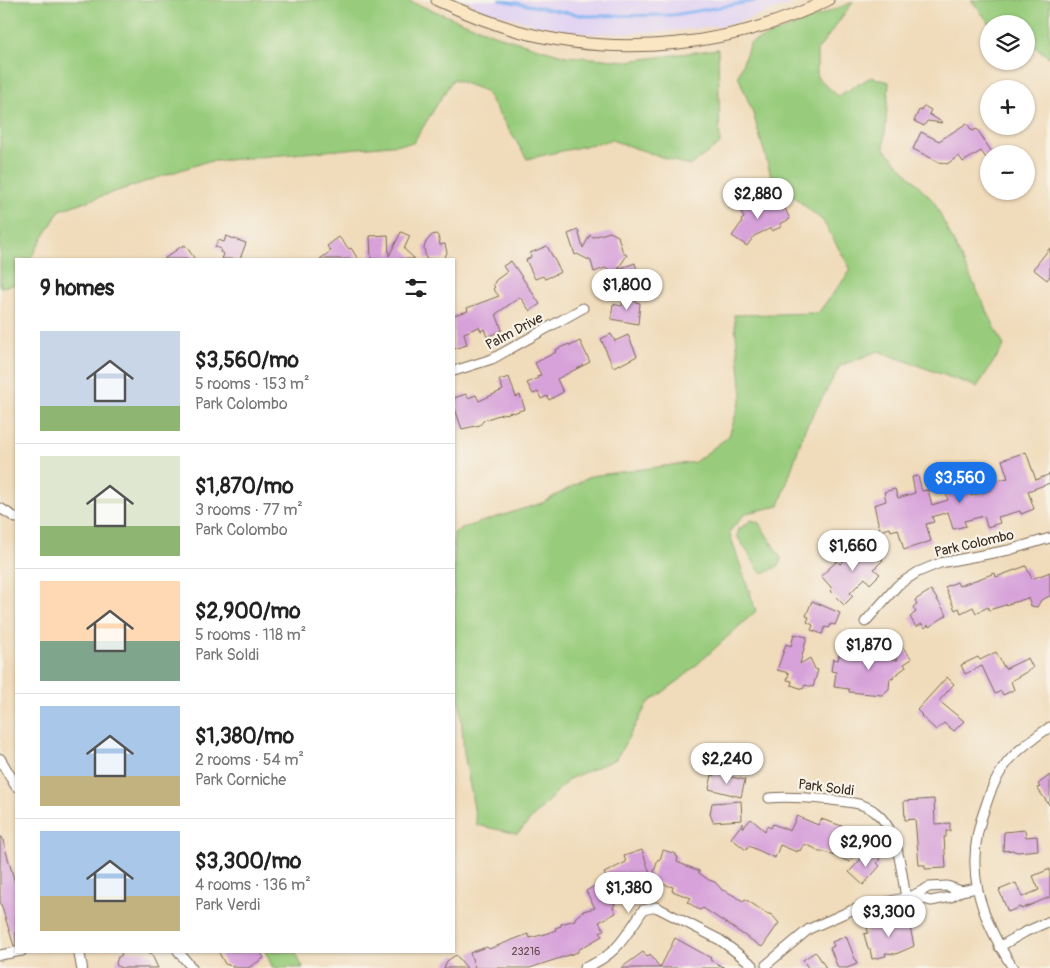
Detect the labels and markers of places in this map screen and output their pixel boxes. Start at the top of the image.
pin: $2,880 [717,178,799,220]
pin: $1,800 [586,268,668,311]
pin: $3,560 [919,462,1001,504]
pin: $1,660 [812,530,894,572]
pin: $1,870 [828,628,910,671]
pin: $2,240 [686,742,768,785]
pin: $2,900 [825,826,907,868]
pin: $1,380 [588,872,670,914]
pin: $3,300 [848,896,930,938]

